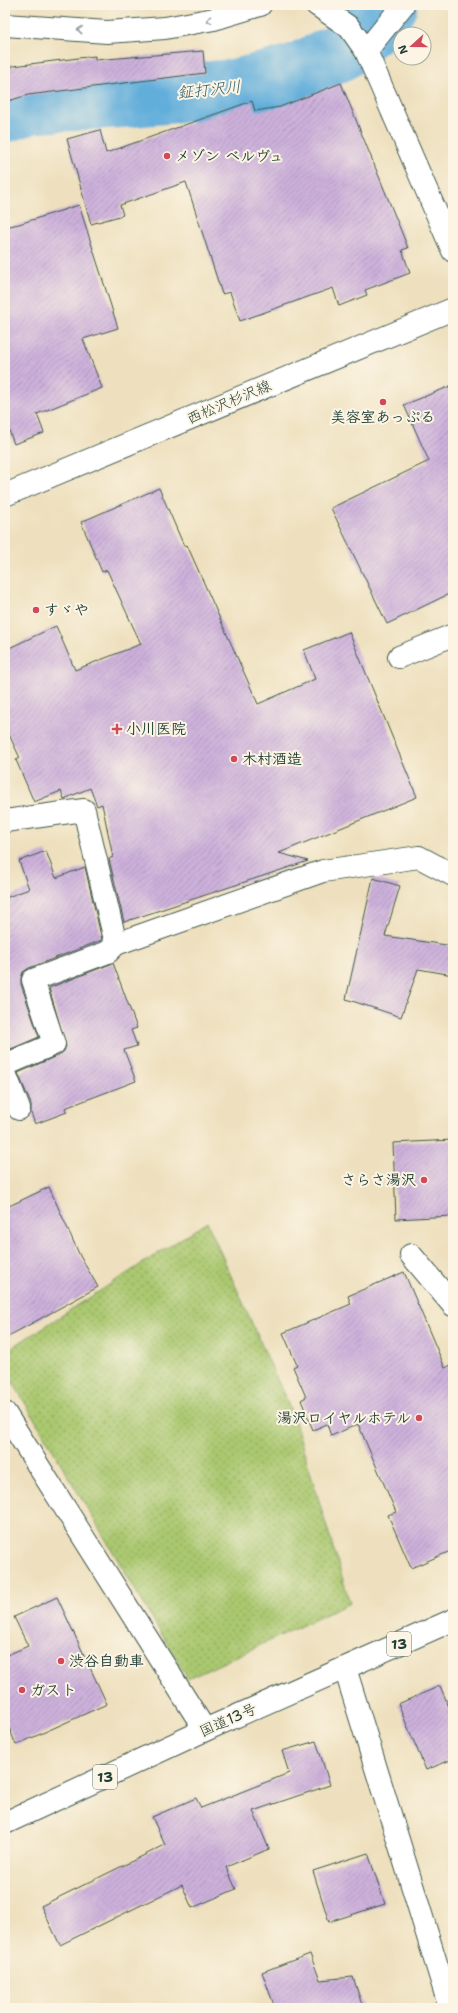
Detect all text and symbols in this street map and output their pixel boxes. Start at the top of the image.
one-way arrow [206,15,212,24]
one-way arrow [77,26,83,35]
north arrow [392,26,432,66]
text: N [394,42,412,56]
water label: 鉦打沢川 [176,76,242,103]
place label: メゾン ベルヴュ [175,146,284,166]
marker: メゾン ベルヴュ [162,151,172,161]
street label: 西松沢杉沢線 [184,375,274,429]
marker: 美容室あっぷる [378,397,388,407]
place label: 美容室あっぷる [330,407,436,427]
place label: すゞや [44,600,89,620]
marker: すゞや [31,605,41,615]
place label: 小川医院 [126,719,186,739]
marker: 小川医院 [111,723,123,735]
place label: 木村酒造 [242,749,302,769]
marker: 木村酒造 [229,754,239,764]
place label: さらさ湯沢 [341,1170,416,1190]
marker: さらさ湯沢 [419,1175,429,1185]
place label: 湯沢ロイヤルホテル [277,1408,411,1428]
marker: 湯沢ロイヤルホテル [414,1413,424,1423]
road number: 13 [387,1632,411,1656]
place label: 渋谷自動車 [69,1651,144,1671]
marker: 渋谷自動車 [56,1656,66,1666]
place label: ガスト [30,1680,77,1700]
marker: ガスト [17,1685,27,1695]
street label: 国道13号 [196,1698,260,1742]
road number: 13 [93,1765,117,1789]

